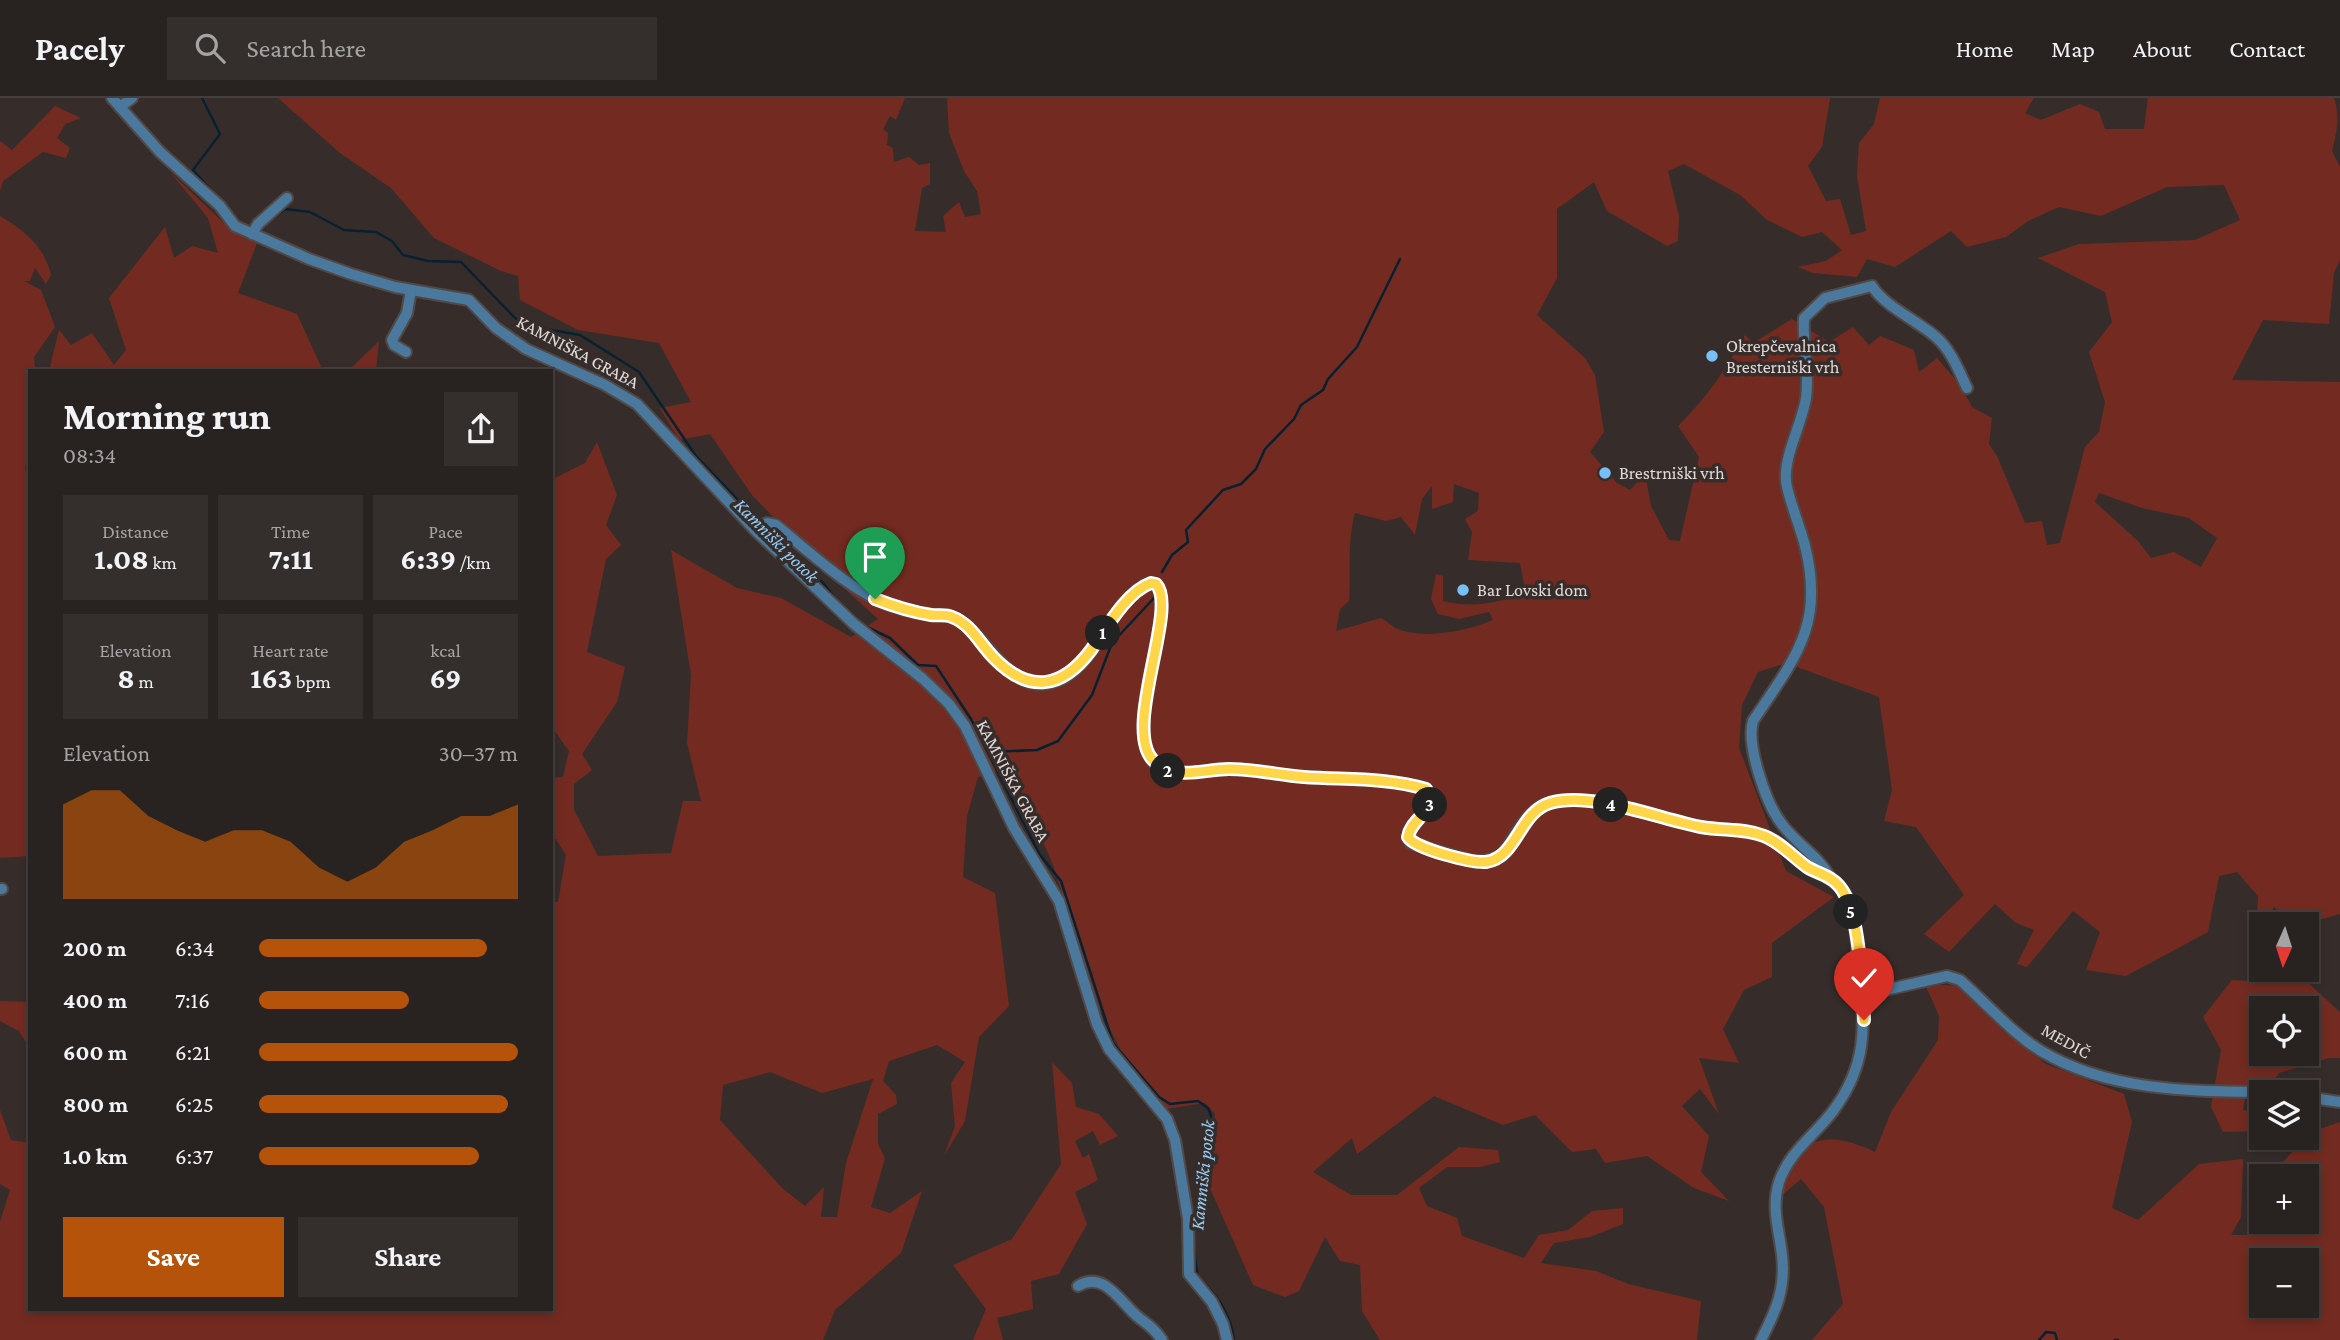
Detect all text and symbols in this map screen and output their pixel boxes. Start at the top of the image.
search box [167,17,657,80]
icon: search [191,29,229,67]
text: Pacely [35,30,125,67]
text: Search here [247,34,366,63]
text: Home [1956,35,2013,62]
text: Map [2051,35,2095,62]
text: About [2133,35,2191,62]
text: Contact [2229,35,2305,62]
street label: KAMNIŠKA GRABA [513,311,643,393]
place label: Okrepčevalnica Bresterniški vrh [1726,336,1840,377]
marker: Okrepčevalnica Bresterniški vrh [1704,348,1720,364]
button: share [444,392,518,466]
text: Morning run [63,395,271,437]
text: 08:34 [63,442,116,468]
place label: Brestrniški vrh [1619,463,1725,483]
marker: Brestrniški vrh [1597,465,1613,481]
water label: Kamniški potok [730,494,824,587]
text: Distance [102,521,169,542]
text: Time [271,521,310,542]
text: Pace [428,521,463,542]
pin [845,527,905,599]
icon: arrive [856,538,894,576]
text: 1.08 [94,542,149,575]
text: 7:11 [268,542,313,575]
text: 6:39 [400,542,456,575]
text: km [149,552,177,573]
text: /km [456,552,491,573]
place label: Bar Lovski dom [1477,580,1588,600]
marker: Bar Lovski dom [1455,582,1471,598]
pin: 1 [1086,616,1120,650]
text: 1 [1099,622,1106,643]
text: Elevation [100,640,171,661]
text: Heart rate [253,640,328,661]
text: kcal [430,640,461,661]
text: 8 [117,661,135,694]
text: 163 [250,661,292,694]
text: 69 [430,661,461,694]
text: m [135,671,154,692]
text: bpm [292,671,331,692]
street label: KAMNIŠKA GRABA [972,716,1054,846]
text: Elevation [63,740,150,766]
text: 30–37 m [439,740,518,766]
pin: 2 [1150,754,1186,788]
text: 2 [1163,760,1172,781]
pin: 3 [1412,788,1448,822]
pin: 4 [1594,788,1628,822]
text: 3 [1425,794,1434,815]
text: 4 [1605,794,1616,815]
pin: 5 [1834,894,1868,930]
text: 5 [1846,901,1855,922]
north arrow [2249,912,2319,982]
map controls [2249,912,2319,1318]
text: 200 m [63,935,127,961]
text: 6:34 [175,935,215,961]
pin [1834,948,1894,1020]
icon: check [1845,959,1883,997]
text: 400 m [63,987,127,1013]
text: 7:16 [175,987,210,1013]
button: locate [2249,996,2319,1066]
street label: MEDIČ [2038,1019,2094,1063]
text: 600 m [63,1039,127,1065]
text: 6:21 [175,1039,211,1065]
button: layers [2249,1080,2319,1150]
text: 800 m [63,1091,128,1117]
text: 6:25 [175,1091,214,1117]
water label: Kamniški potok [1186,1118,1219,1231]
text: 1.0 km [63,1143,128,1169]
text: 6:37 [175,1143,213,1169]
button: + [2249,1164,2319,1234]
button: Save [63,1217,284,1297]
button: Share [298,1217,518,1297]
button: − [2249,1248,2319,1318]

